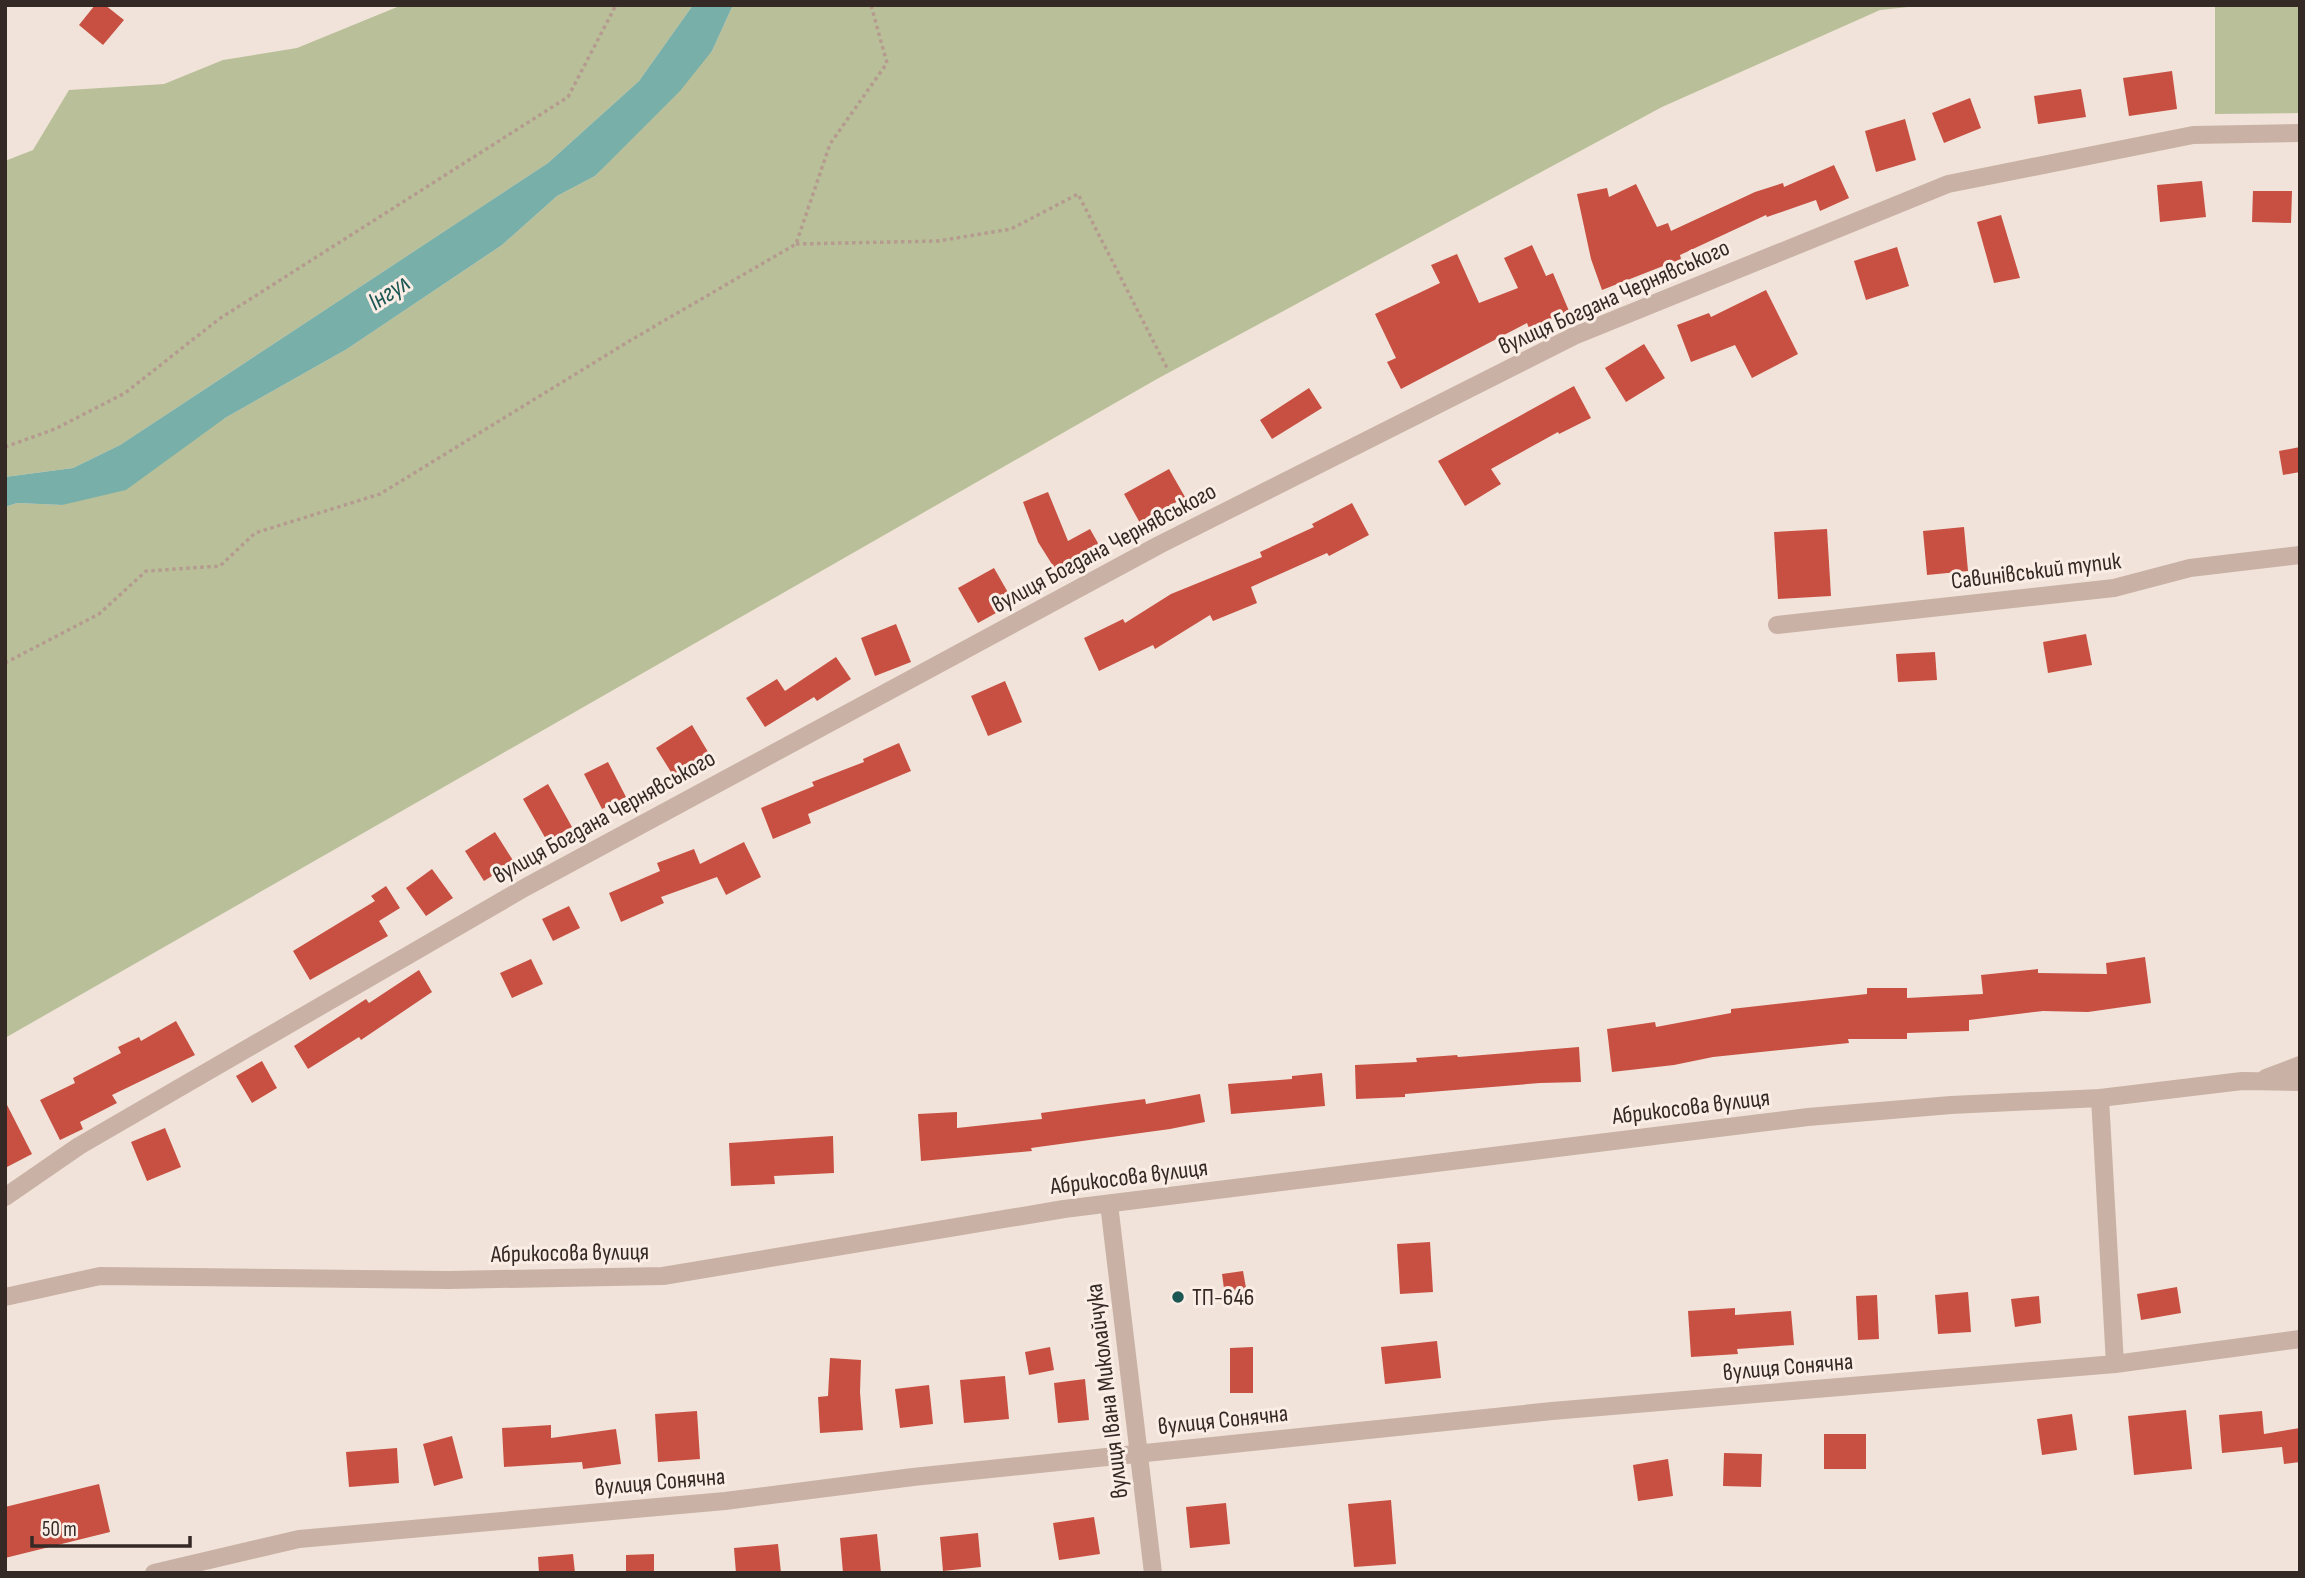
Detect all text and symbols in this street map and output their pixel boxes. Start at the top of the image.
street label: вулиця Богдана Чернявського [1494,233,1734,361]
water label: Інгул [362,268,416,318]
street label: вулиця Богдана Чернявського [987,477,1221,619]
street label: Савинівський тупик [1949,546,2124,596]
street label: вулиця Богдана Чернявського [488,744,720,890]
street label: Абрикосова вулиця [1610,1083,1771,1131]
street label: Абрикосова вулиця [1048,1153,1209,1201]
street label: Абрикосова вулиця [490,1237,649,1269]
street label: вулиця Івана Миколайчука [1079,1282,1135,1500]
place label: ТП-646 [1192,1283,1254,1312]
marker: ТП-646 [1170,1289,1186,1305]
street label: вулиця Сонячна [1722,1347,1854,1387]
street label: вулиця Сонячна [1157,1399,1289,1441]
street label: вулиця Сонячна [594,1462,726,1502]
scale bar [32,1504,189,1548]
text: 50 m [42,1517,77,1542]

